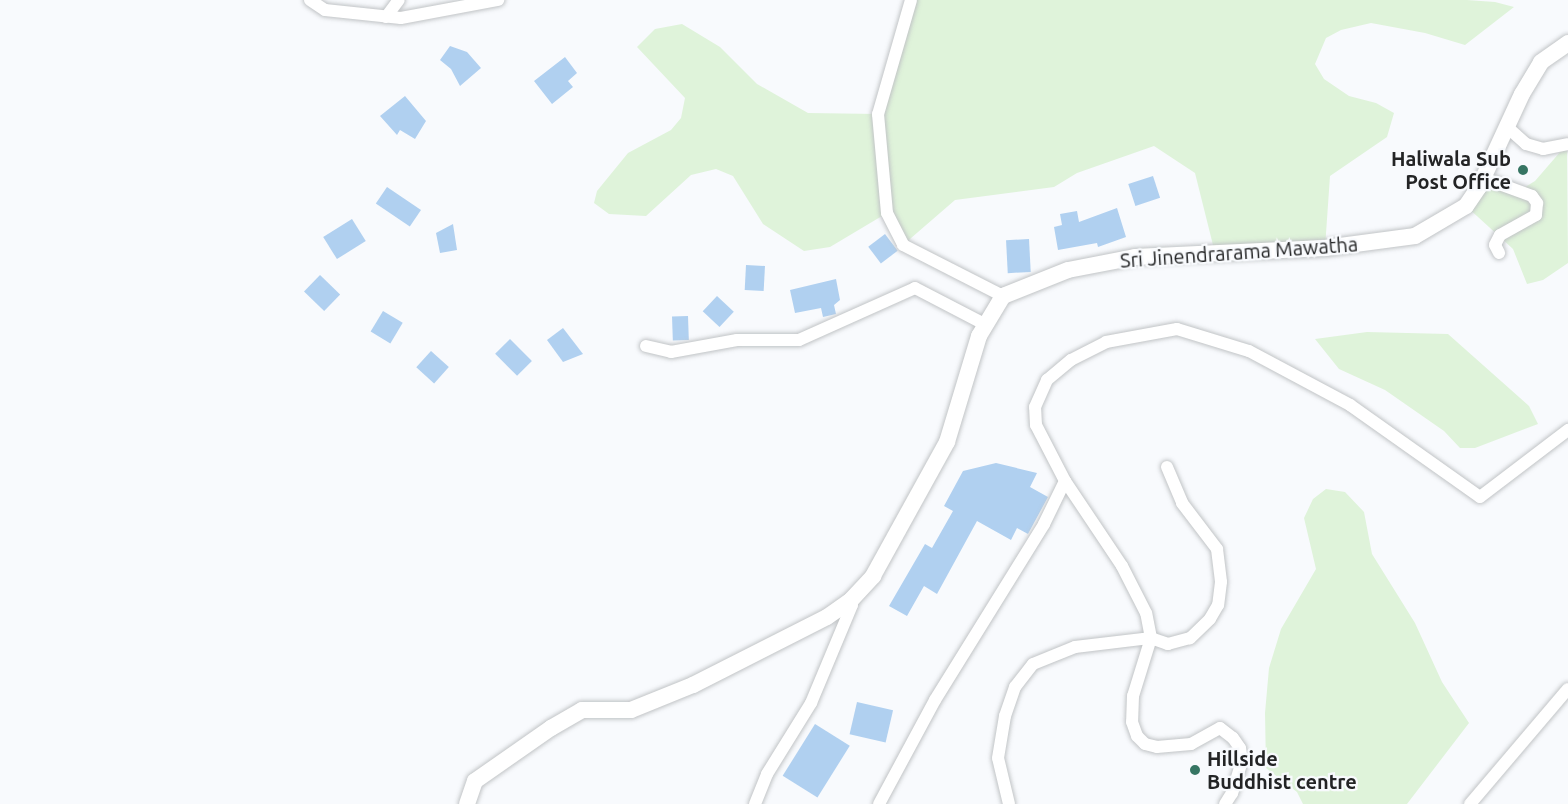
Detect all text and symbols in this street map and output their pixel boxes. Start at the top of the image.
place label: Haliwala Sub Post Office [1391,146,1511,193]
marker: Haliwala Sub Post Office [1516,163,1530,177]
street label: Sri Jinendrarama Mawatha [1119,232,1359,272]
place label: Hillside Buddhist centre [1207,746,1357,793]
marker: Hillside Buddhist centre [1188,763,1202,777]

